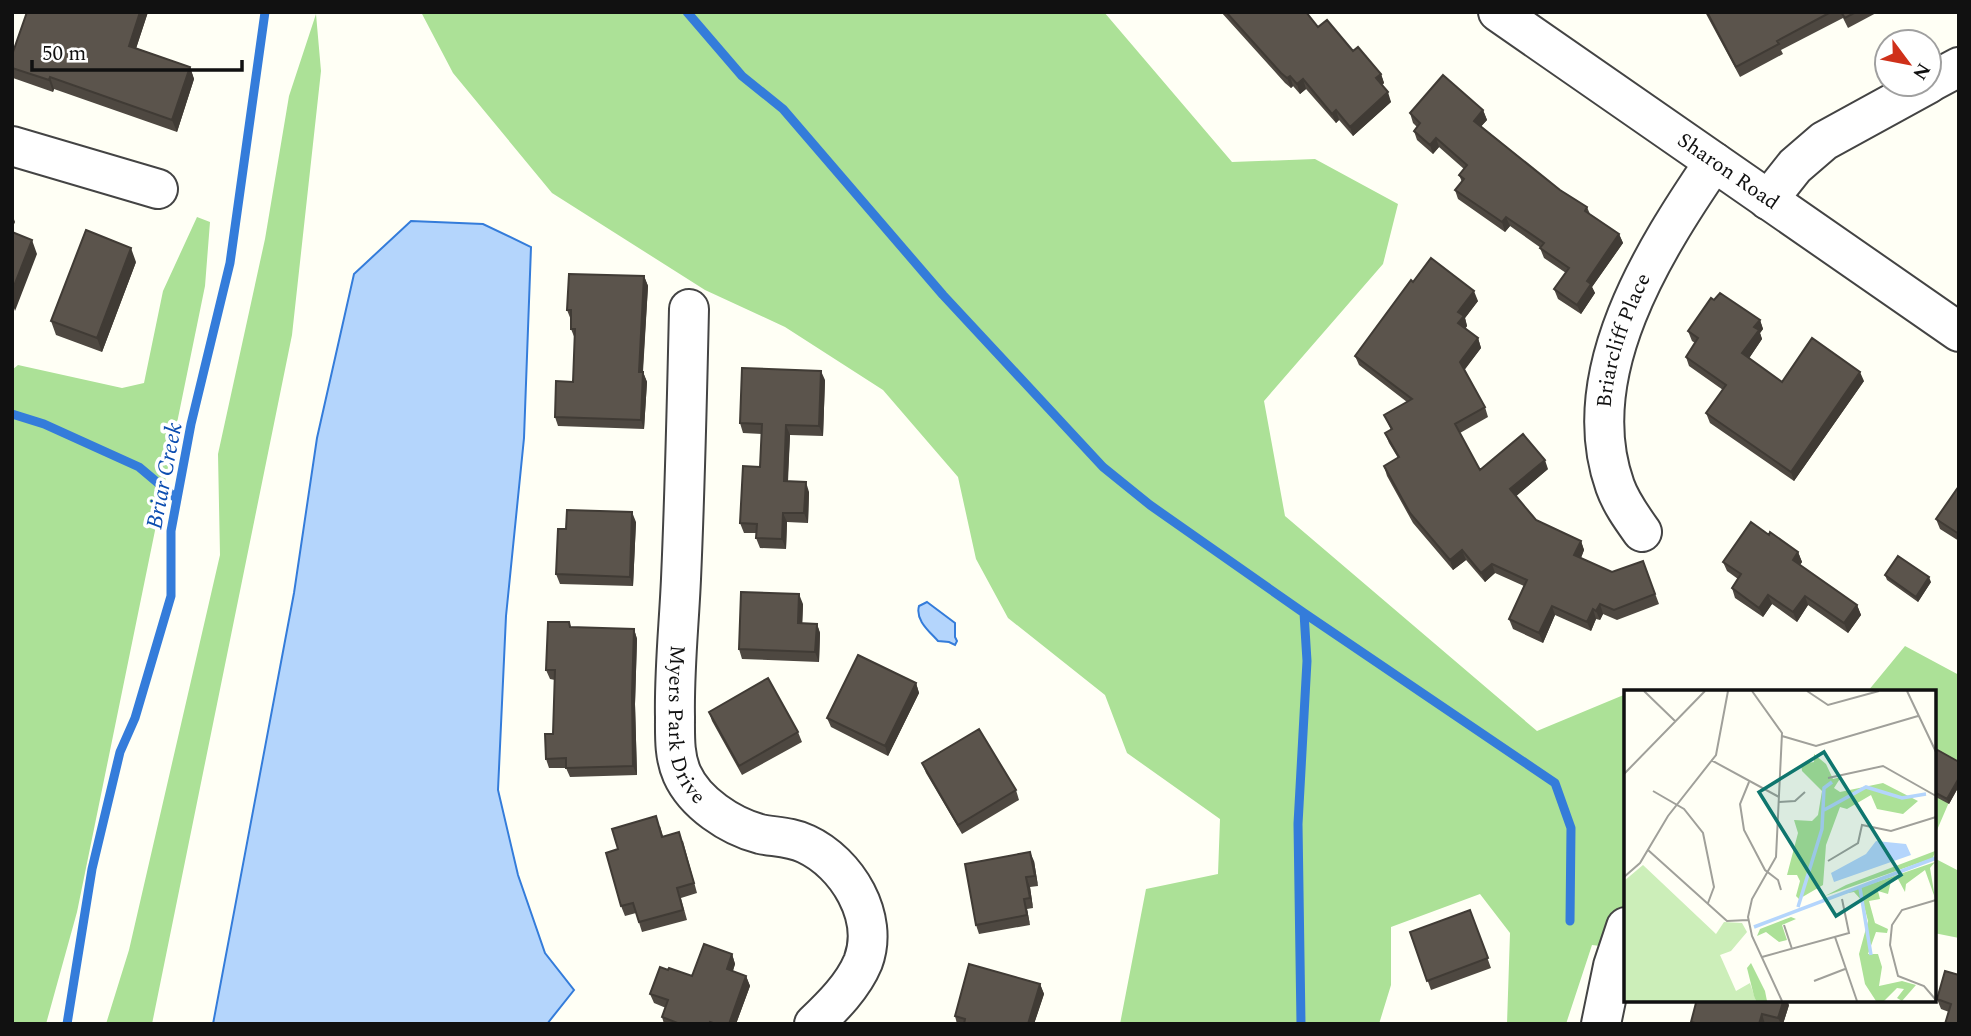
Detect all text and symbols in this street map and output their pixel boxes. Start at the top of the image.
scale bar [32,28,242,72]
north arrow [1873,28,1943,98]
text: 50 m [42,38,86,70]
text: N [1905,57,1938,85]
street label: Sharon Road [1670,125,1786,218]
street label: Briarcliff Place [1589,268,1660,409]
water label: Briar Creek [138,419,193,532]
street label: Myers Park Drive [659,644,713,812]
inset map [1624,690,1936,1001]

